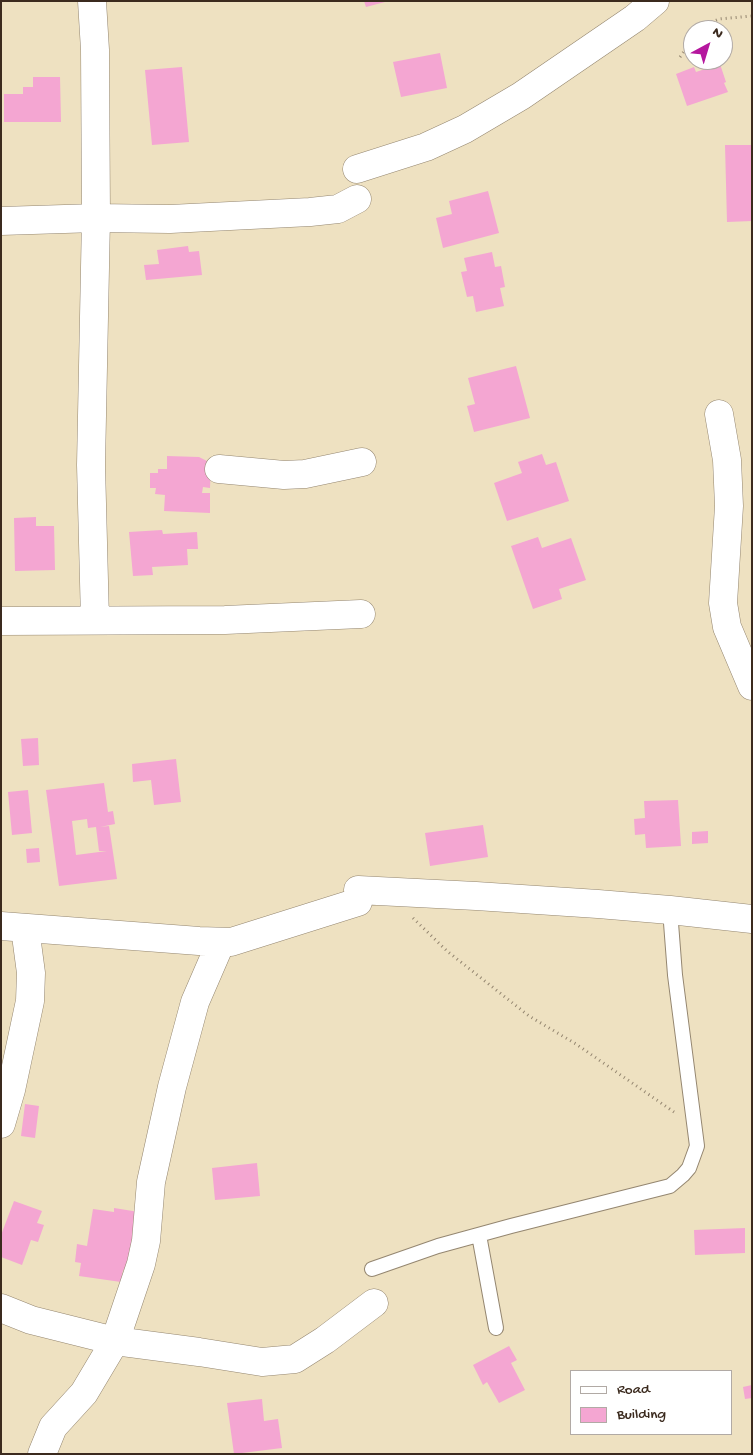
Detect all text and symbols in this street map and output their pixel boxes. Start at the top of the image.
north arrow [683,20,733,70]
text: N [708,24,726,43]
legend [570,1370,733,1435]
text: Road [617,1381,650,1399]
text: Building [617,1406,666,1424]

